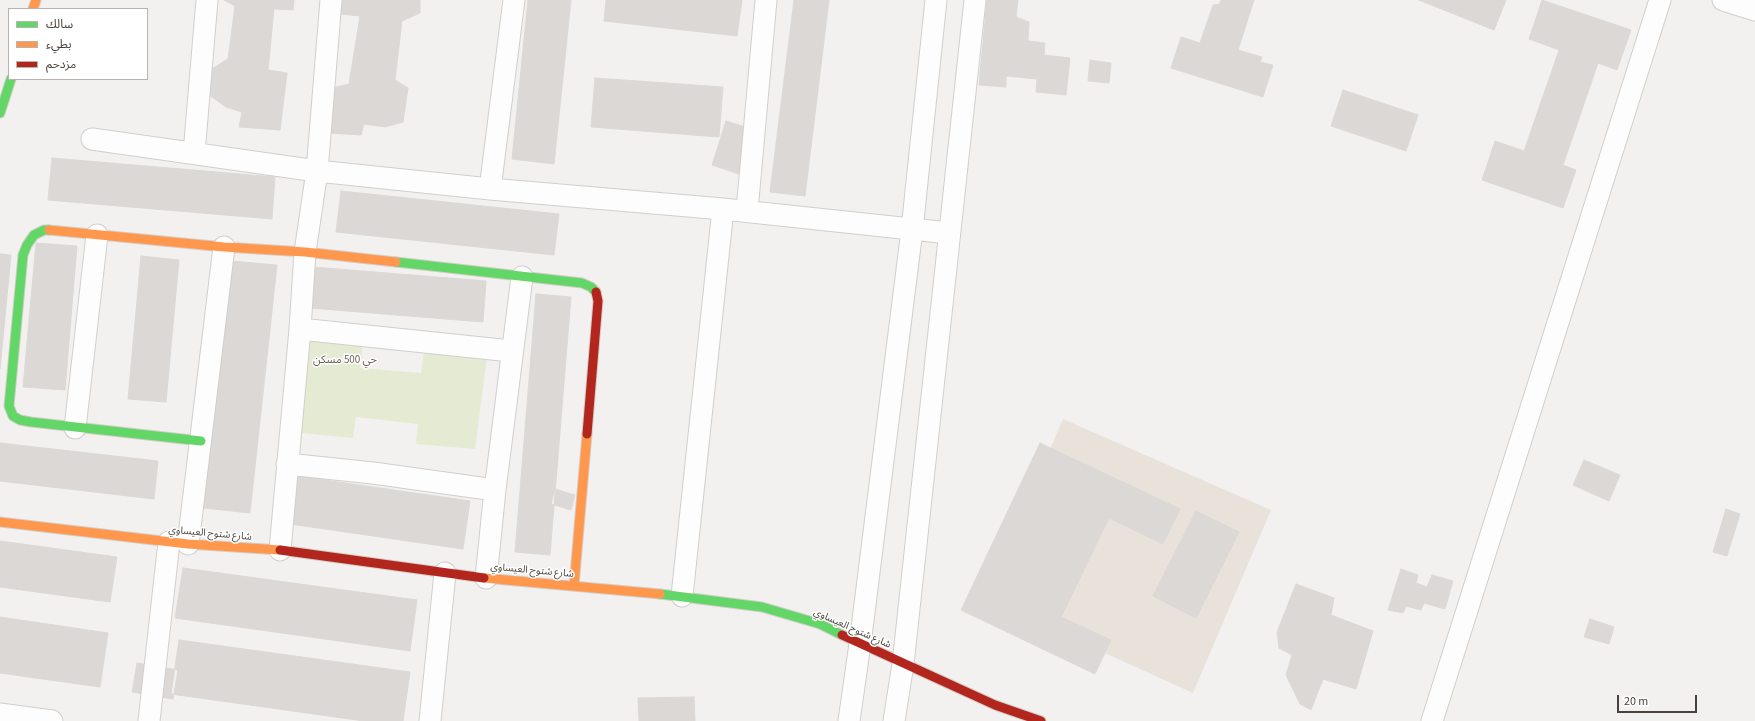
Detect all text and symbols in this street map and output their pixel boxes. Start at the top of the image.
legend [8,8,148,80]
text: سالك [46,16,73,33]
text: بطيء [46,36,72,53]
text: مزدحم [46,56,76,73]
district label: حي 500 مسكن [313,354,377,368]
street label: شارع شتوح العيساوي [168,524,252,544]
street label: شارع شتوح العيساوي [490,561,574,581]
street label: شارع شتوح العيساوي [811,607,893,651]
scale bar [1619,687,1699,713]
text: 20 m [1624,693,1648,710]

